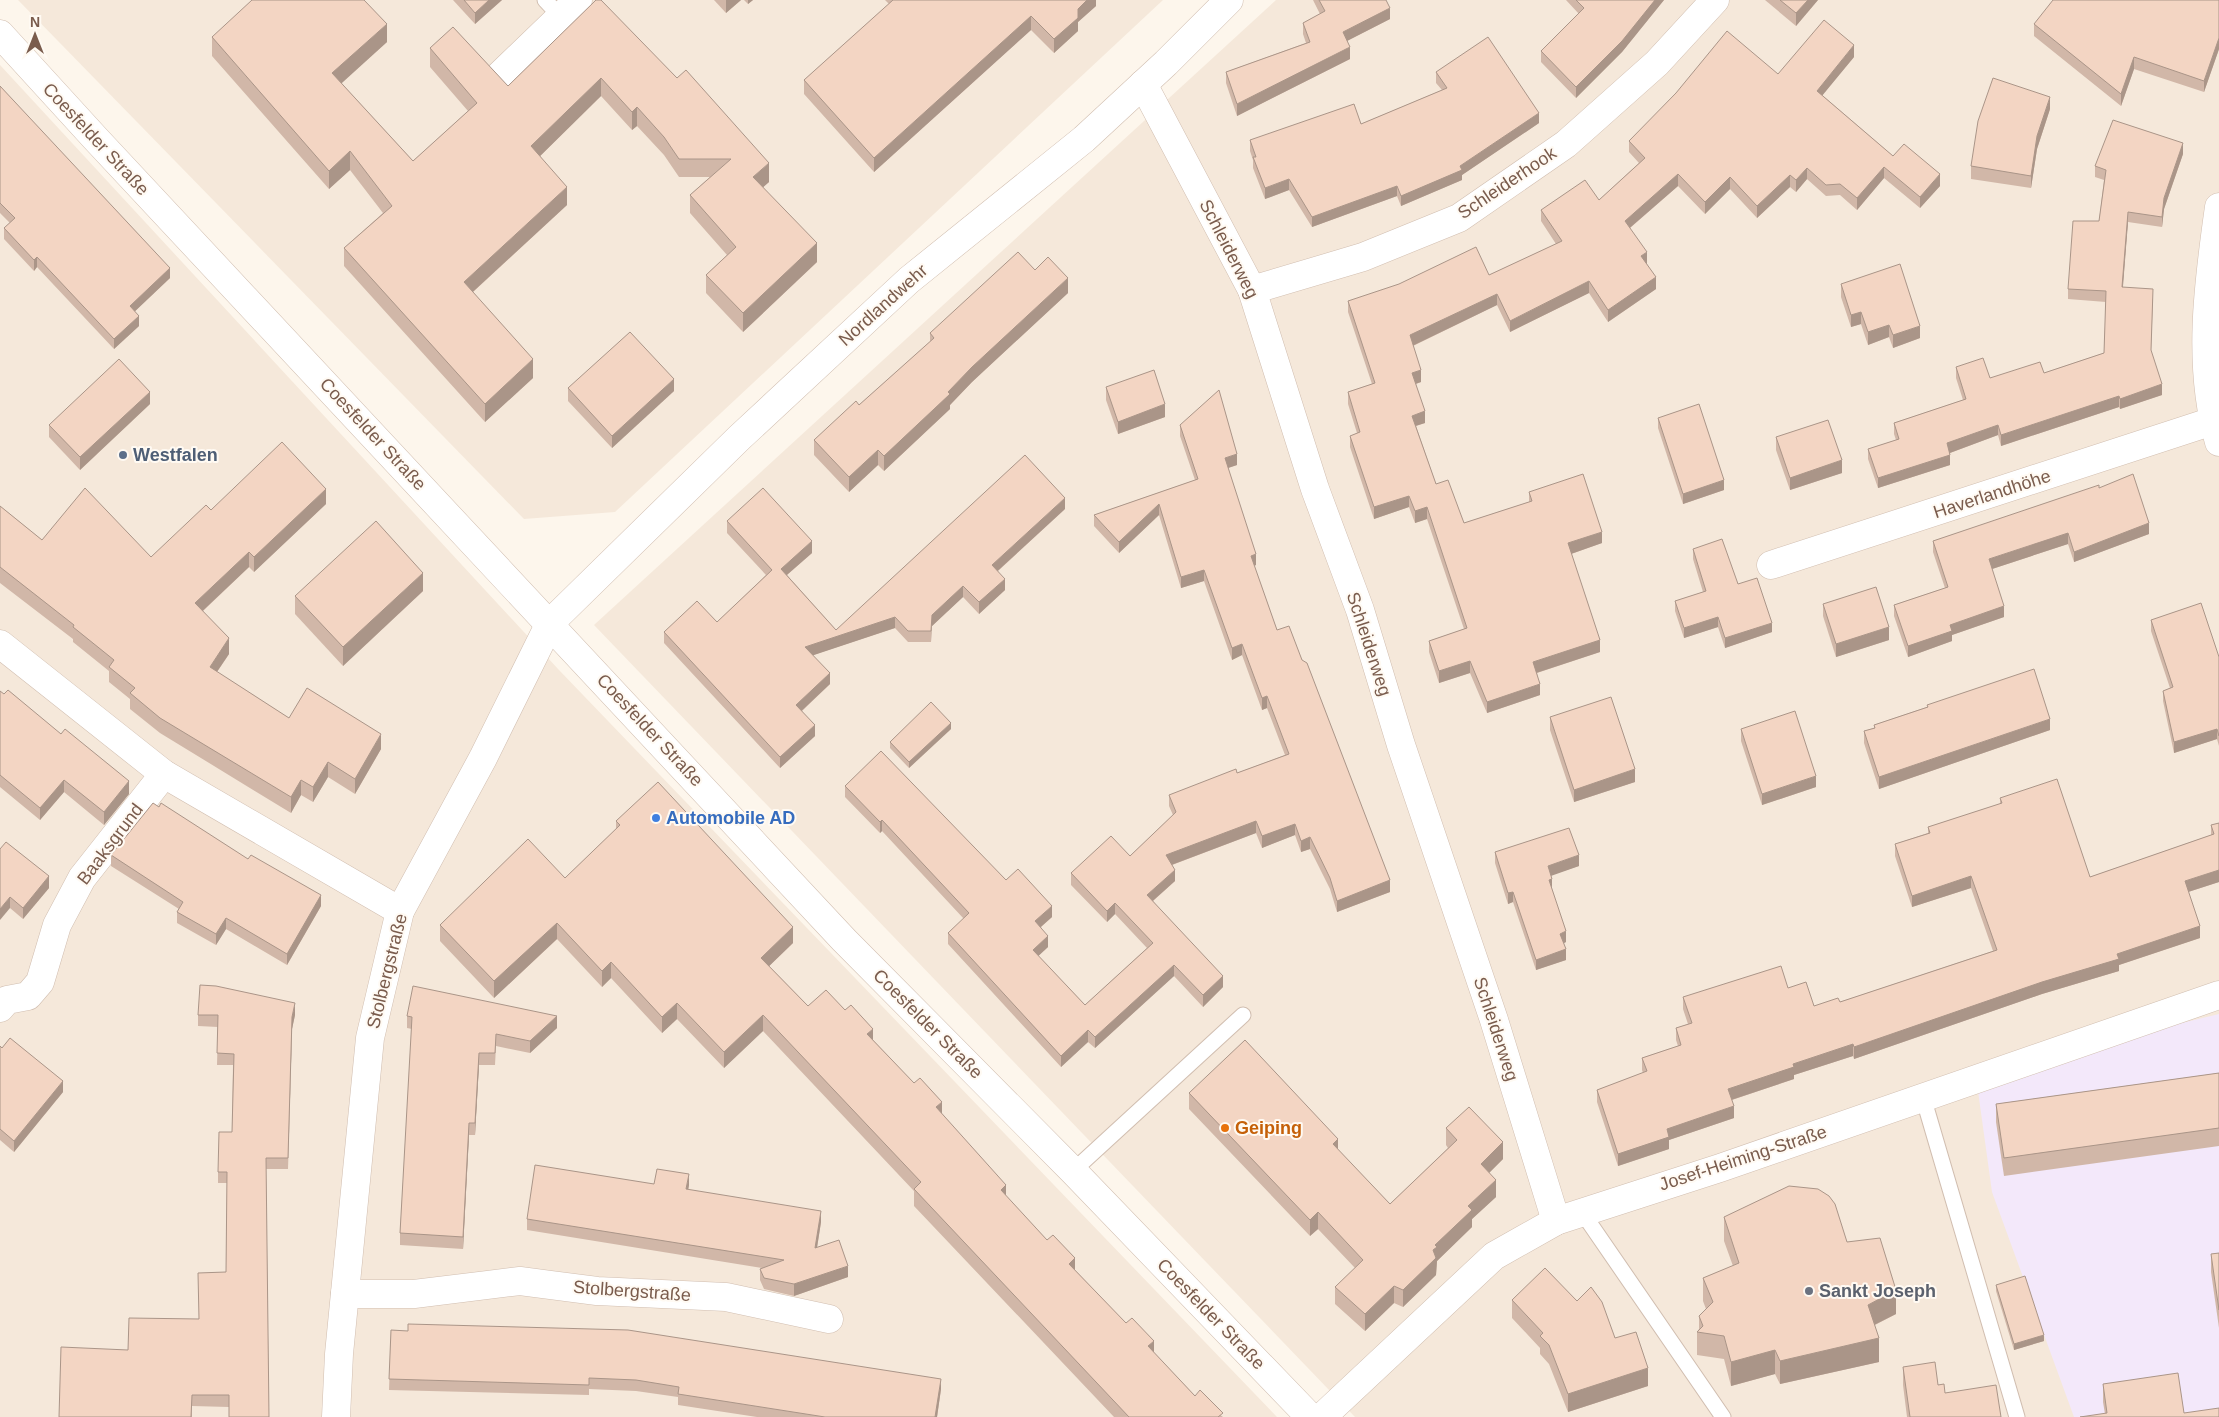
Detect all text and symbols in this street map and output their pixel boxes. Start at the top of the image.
north arrow [10,10,60,60]
text: N [30,14,40,30]
street label: Coesfelder Straße [39,79,153,199]
street label: Schleiderhook [1454,142,1561,223]
street label: Schleiderweg [1196,196,1262,302]
street label: Nordlandwehr [835,260,931,350]
street label: Coesfelder Straße [316,374,430,494]
place label: Westfalen [133,445,218,465]
marker: Westfalen [117,449,129,461]
street label: Haverlandhöhe [1931,466,2053,522]
street label: Schleiderweg [1343,590,1395,698]
street label: Coesfelder Straße [593,670,707,790]
street label: Baaksgrund [73,800,147,888]
place label: Automobile AD [666,808,795,828]
marker: Automobile AD [650,812,662,824]
street label: Stolbergstraße [363,911,411,1031]
street label: Coesfelder Straße [869,965,987,1083]
street label: Schleiderweg [1470,975,1522,1083]
place label: Geiping [1235,1118,1302,1138]
street label: Josef-Heiming-Straße [1657,1121,1829,1195]
marker: Geiping [1219,1122,1231,1134]
street label: Coesfelder Straße [1153,1255,1269,1373]
street label: Stolbergstraße [572,1277,692,1305]
place label: Sankt Joseph [1819,1281,1936,1301]
marker: Sankt Joseph [1803,1285,1815,1297]

